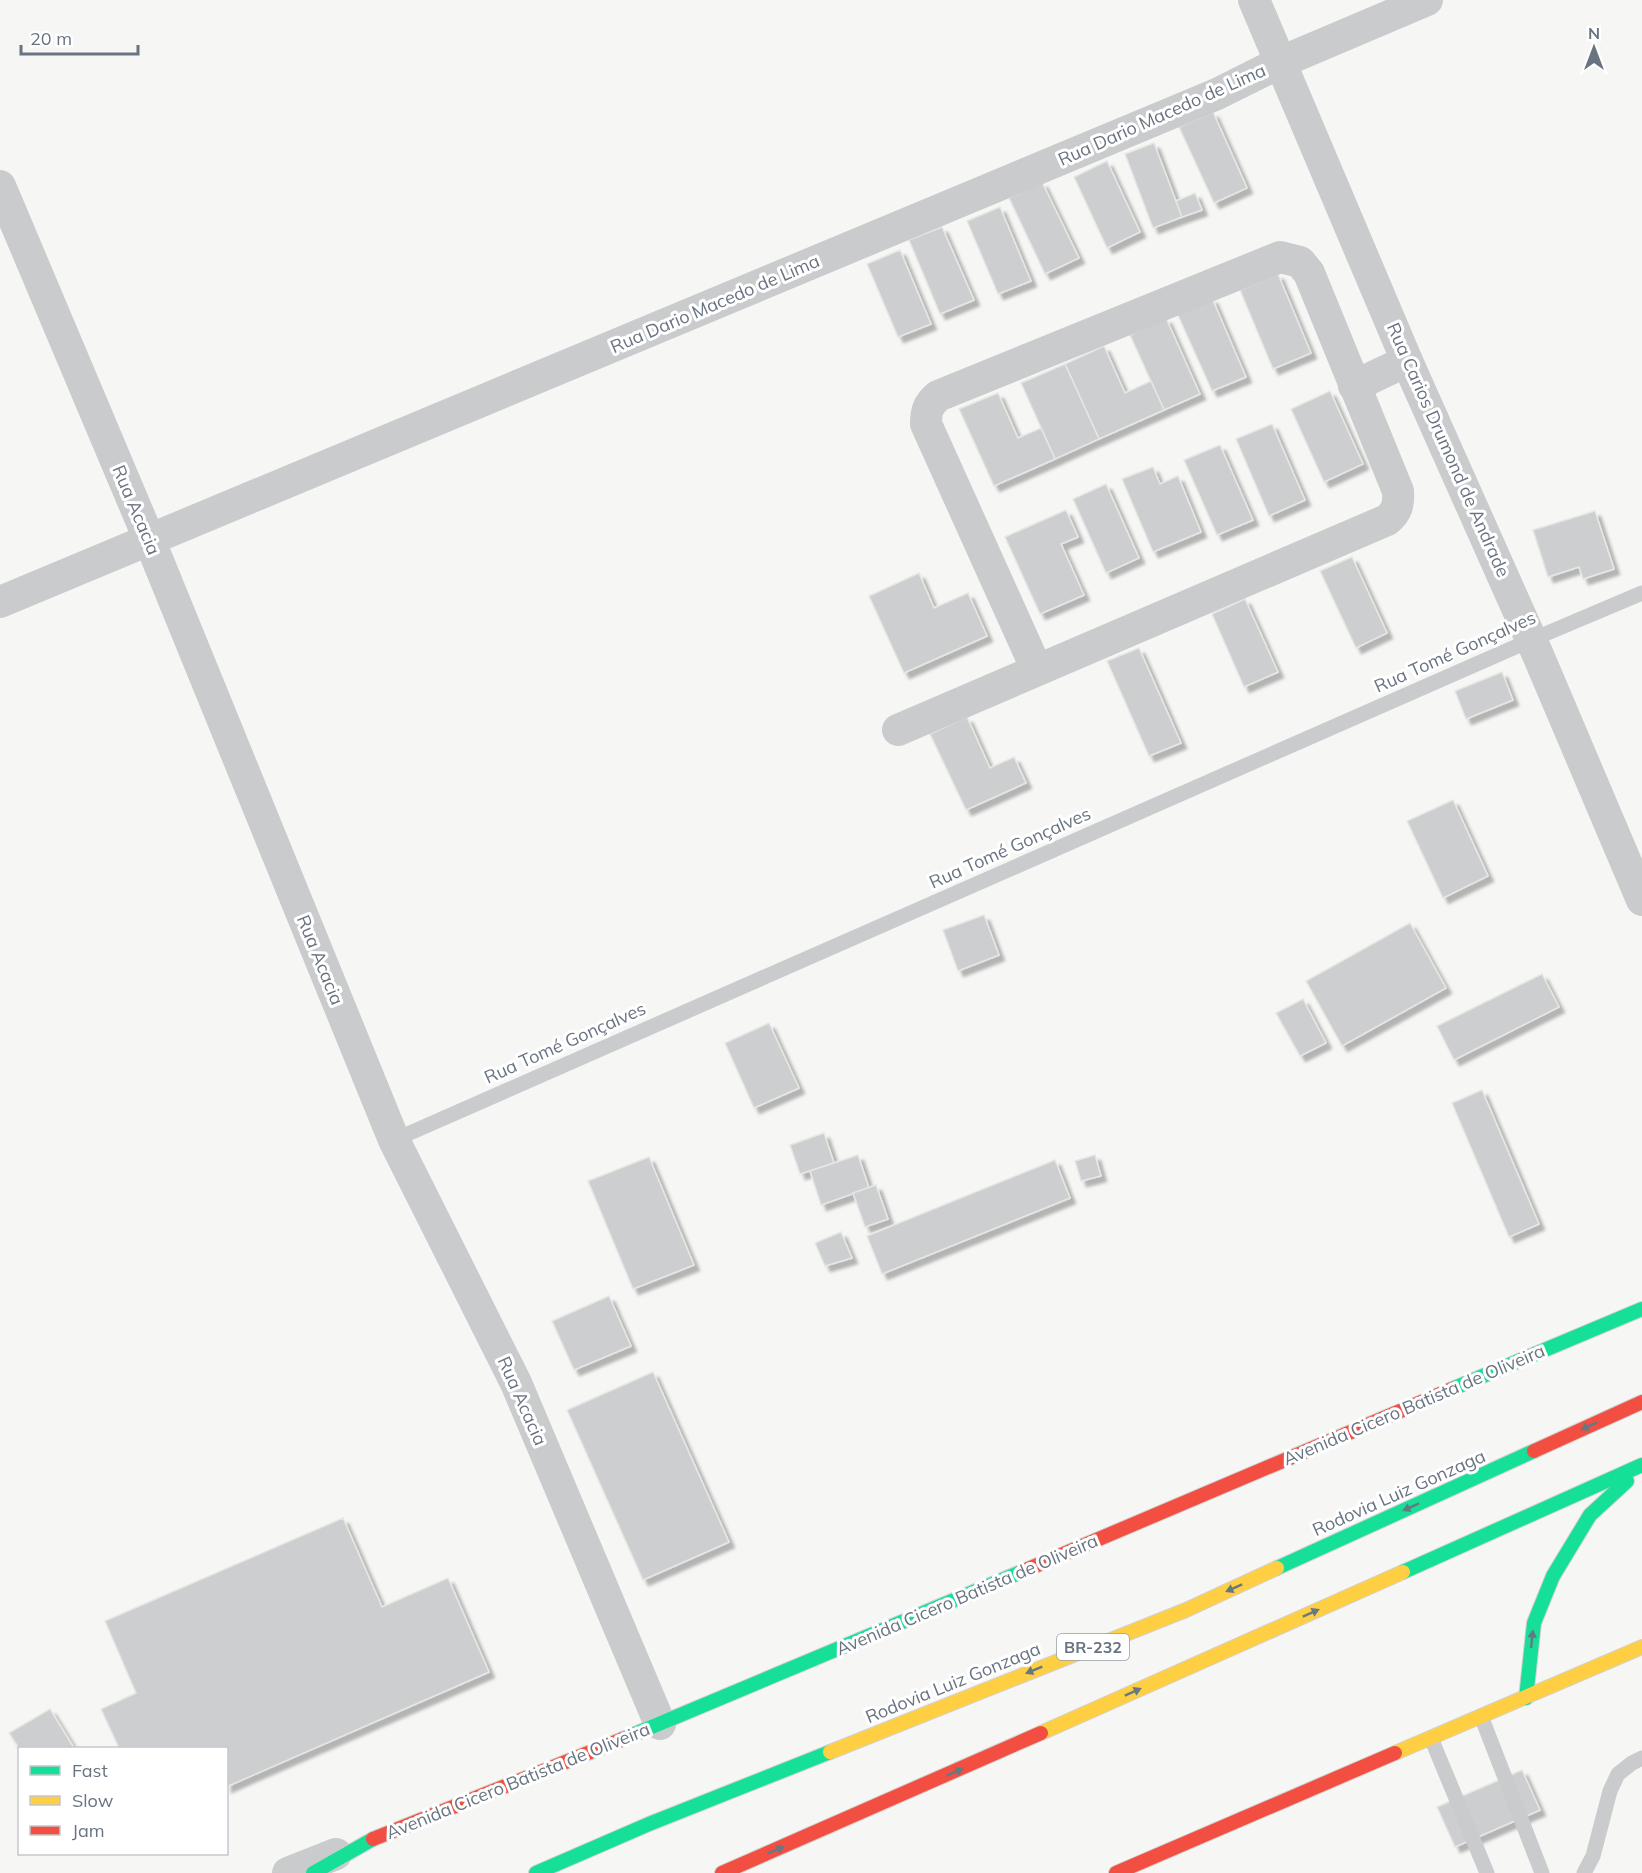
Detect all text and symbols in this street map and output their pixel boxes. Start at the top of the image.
scale bar [21,18,138,56]
north arrow [1564,18,1624,78]
text: N [1588,23,1600,43]
text: 20 m [30,27,72,50]
street label: Rua Dario Macedo de Lima [1054,58,1269,171]
street label: Rua Dario Macedo de Lima [607,249,823,358]
street label: Rua Carios Drumond de Andrade [1382,319,1515,581]
street label: Rua Acacia [107,462,166,558]
street label: Rua Tomé Gonçalves [1370,606,1539,698]
street label: Rua Tomé Gonçalves [925,802,1094,894]
street label: Rua Acacia [292,911,349,1008]
street label: Rua Tomé Gonçalves [480,997,649,1089]
street label: Avenida Cicero Batista de Oliveira [1279,1339,1548,1470]
street label: Rua Acacia [493,1353,552,1449]
one-way arrow [1580,1422,1597,1431]
street label: Rodovia Luiz Gonzaga [1309,1444,1489,1541]
one-way arrow [1402,1502,1420,1512]
street label: Avenida Cicero Batista de Oliveira [832,1529,1101,1660]
one-way arrow [1225,1583,1242,1592]
one-way arrow [1302,1608,1320,1617]
one-way arrow [1527,1630,1537,1649]
road number: BR-232 [1057,1634,1129,1660]
street label: Rodovia Luiz Gonzaga [862,1637,1044,1728]
one-way arrow [1025,1666,1043,1675]
one-way arrow [1124,1687,1142,1697]
street label: Avenida Cicero Batista de Oliveira [383,1717,653,1844]
legend [18,1747,228,1855]
text: Fast [72,1759,108,1782]
one-way arrow [946,1767,964,1776]
text: Slow [72,1789,114,1812]
text: Jam [72,1819,105,1842]
one-way arrow [768,1845,785,1854]

